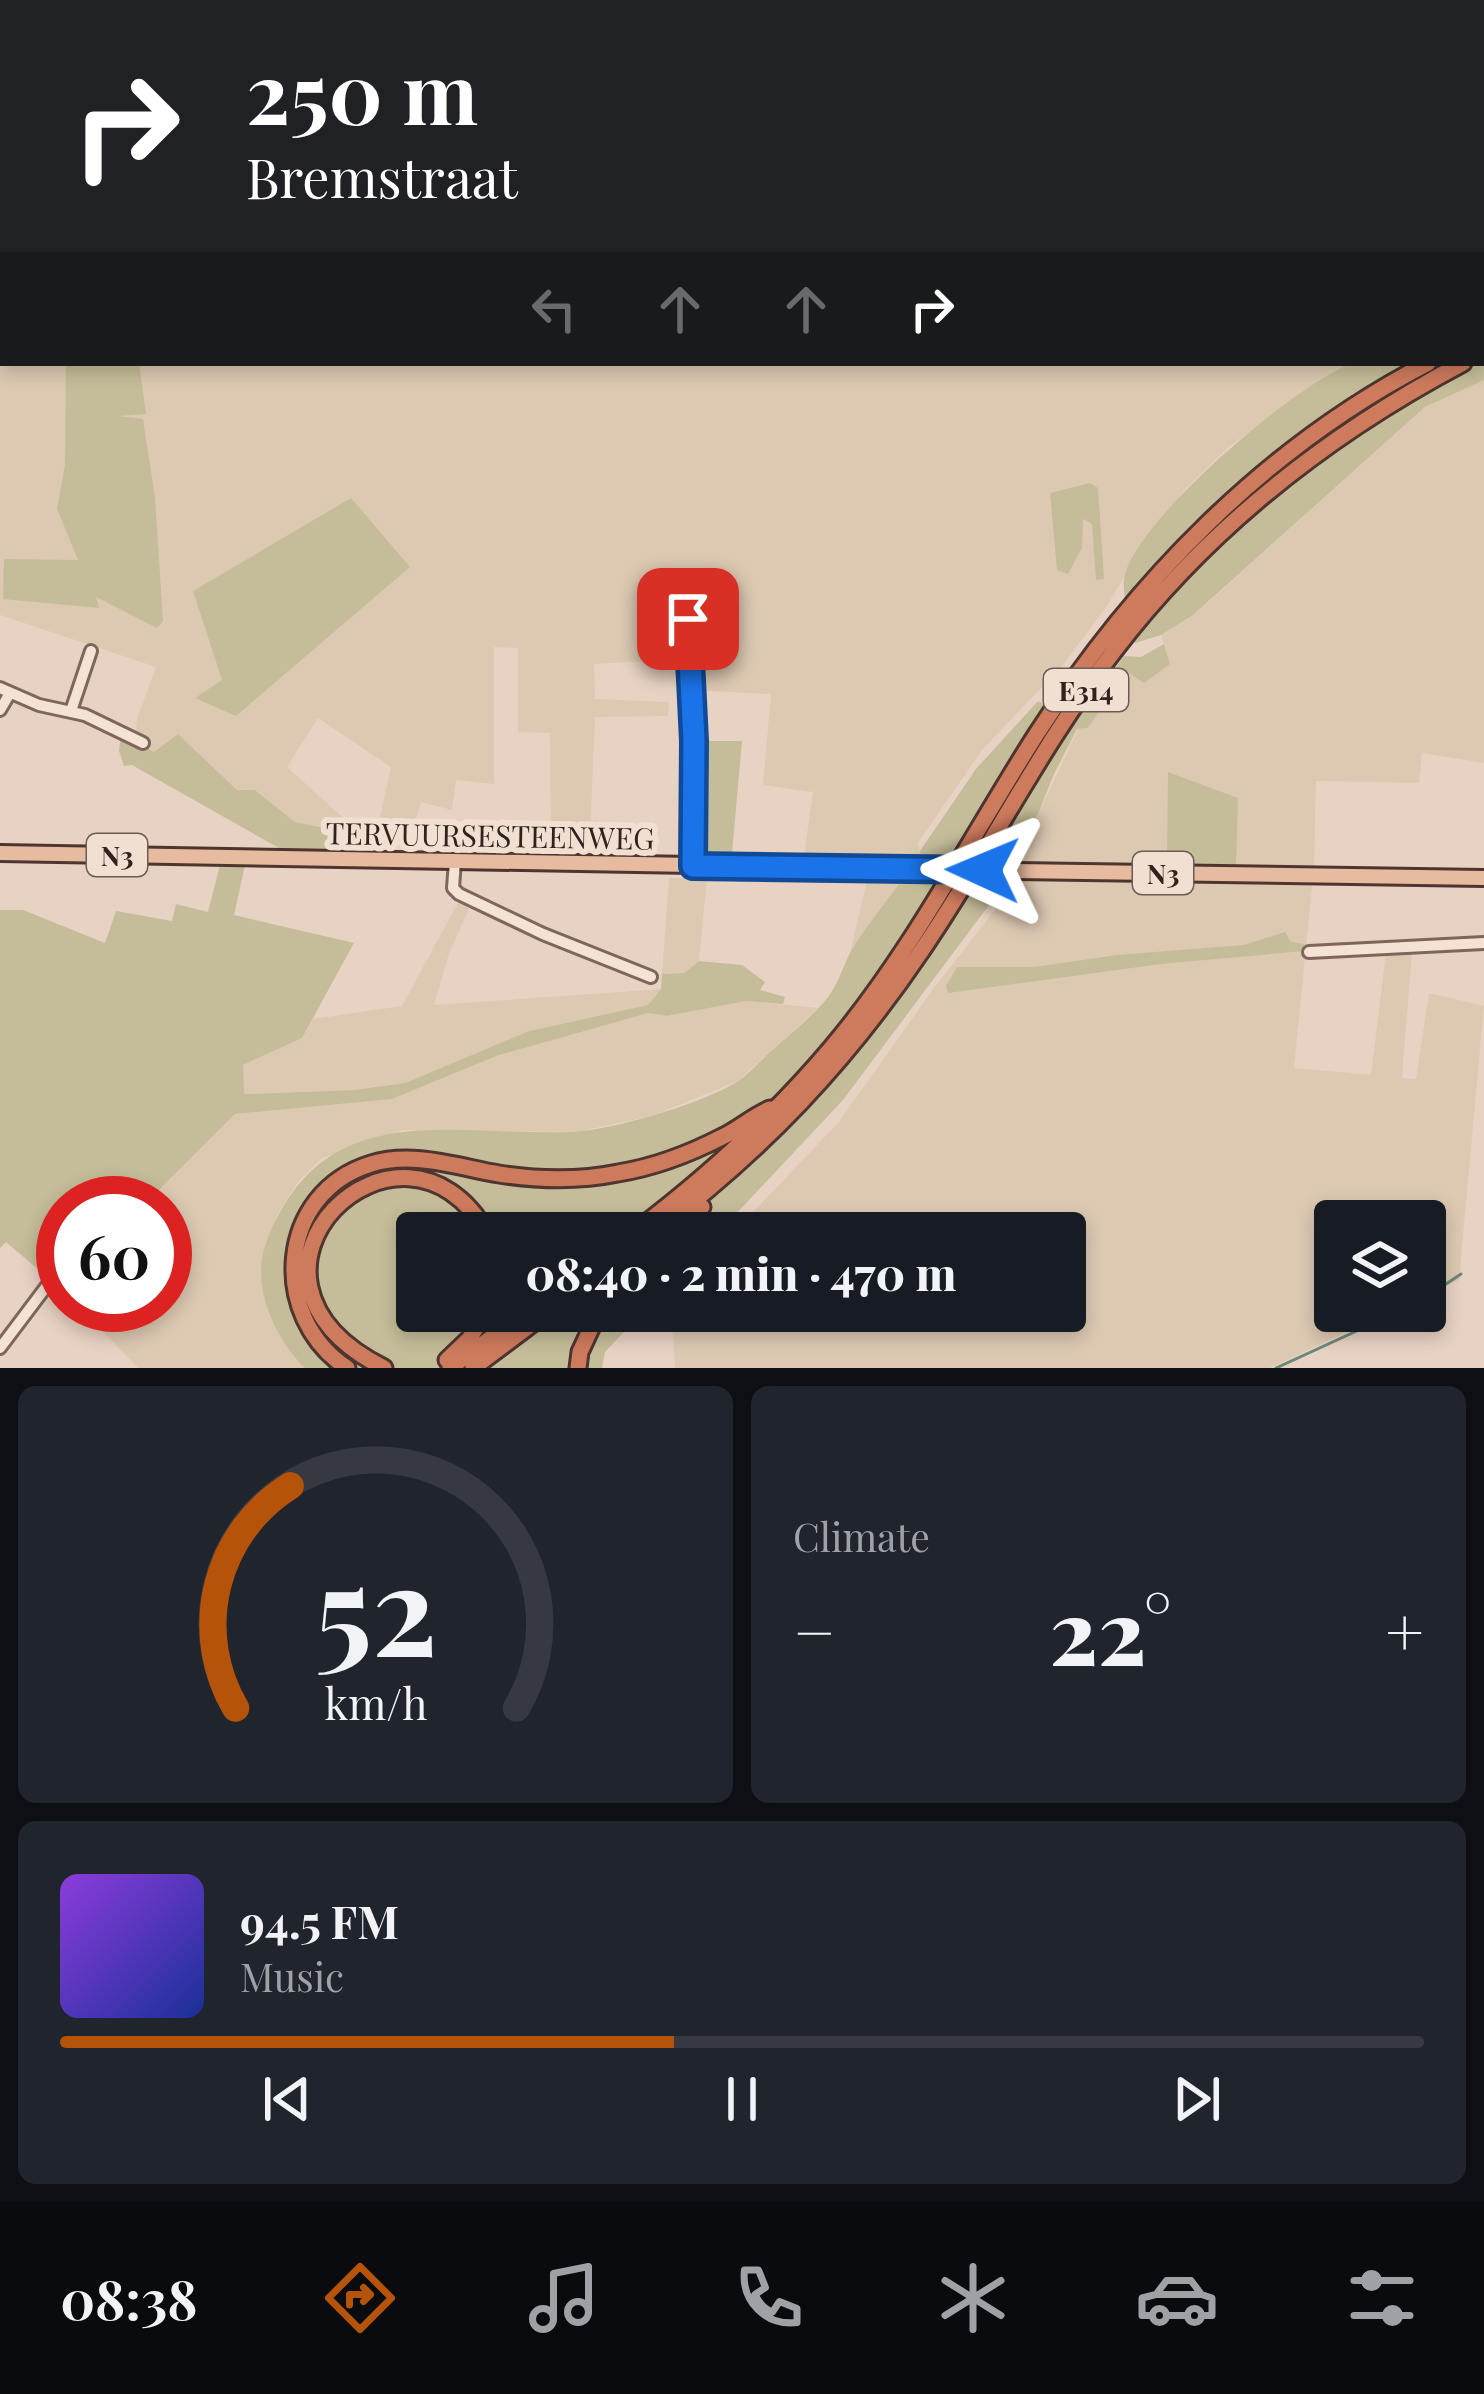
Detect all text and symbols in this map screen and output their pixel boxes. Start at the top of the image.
text: 250 m [246,34,478,146]
icon: right [48,48,204,204]
text: Bremstraat [246,141,518,213]
icon: left [521,276,587,342]
icon: ahead [647,276,713,342]
icon: ahead [773,276,839,342]
icon: right [899,276,965,342]
pin [637,568,739,670]
icon: arrive [655,586,721,652]
road number: E314 [1044,669,1128,711]
position arrow [920,807,1046,933]
street label: TERVUURSESTEENWEG [325,812,655,858]
road number: N3 [87,834,147,876]
road number: N3 [1133,852,1193,894]
speed limit sign: 60 [36,1176,192,1332]
map controls [1314,1200,1446,1332]
button: layers [1314,1200,1446,1332]
text: 08:40 · 2 min · 470 m [526,1242,956,1302]
text: Climate [793,1510,930,1562]
text: 52 [314,1522,437,1688]
text: 22° [1050,1569,1171,1689]
text: − [793,1586,836,1674]
text: + [1385,1586,1424,1674]
text: km/h [324,1673,427,1730]
text: 94.5 FM [240,1890,399,1950]
text: Music [240,1950,344,2002]
icon: previous [254,2066,320,2132]
icon: pause [709,2066,775,2132]
icon: next [1164,2066,1230,2132]
icon: directions [318,2256,402,2340]
icon: music [522,2256,606,2340]
icon: phone [727,2256,811,2340]
icon: climate [931,2256,1015,2340]
icon: car [1135,2256,1219,2340]
icon: filters [1340,2256,1424,2340]
text: 08:38 [60,2262,198,2334]

